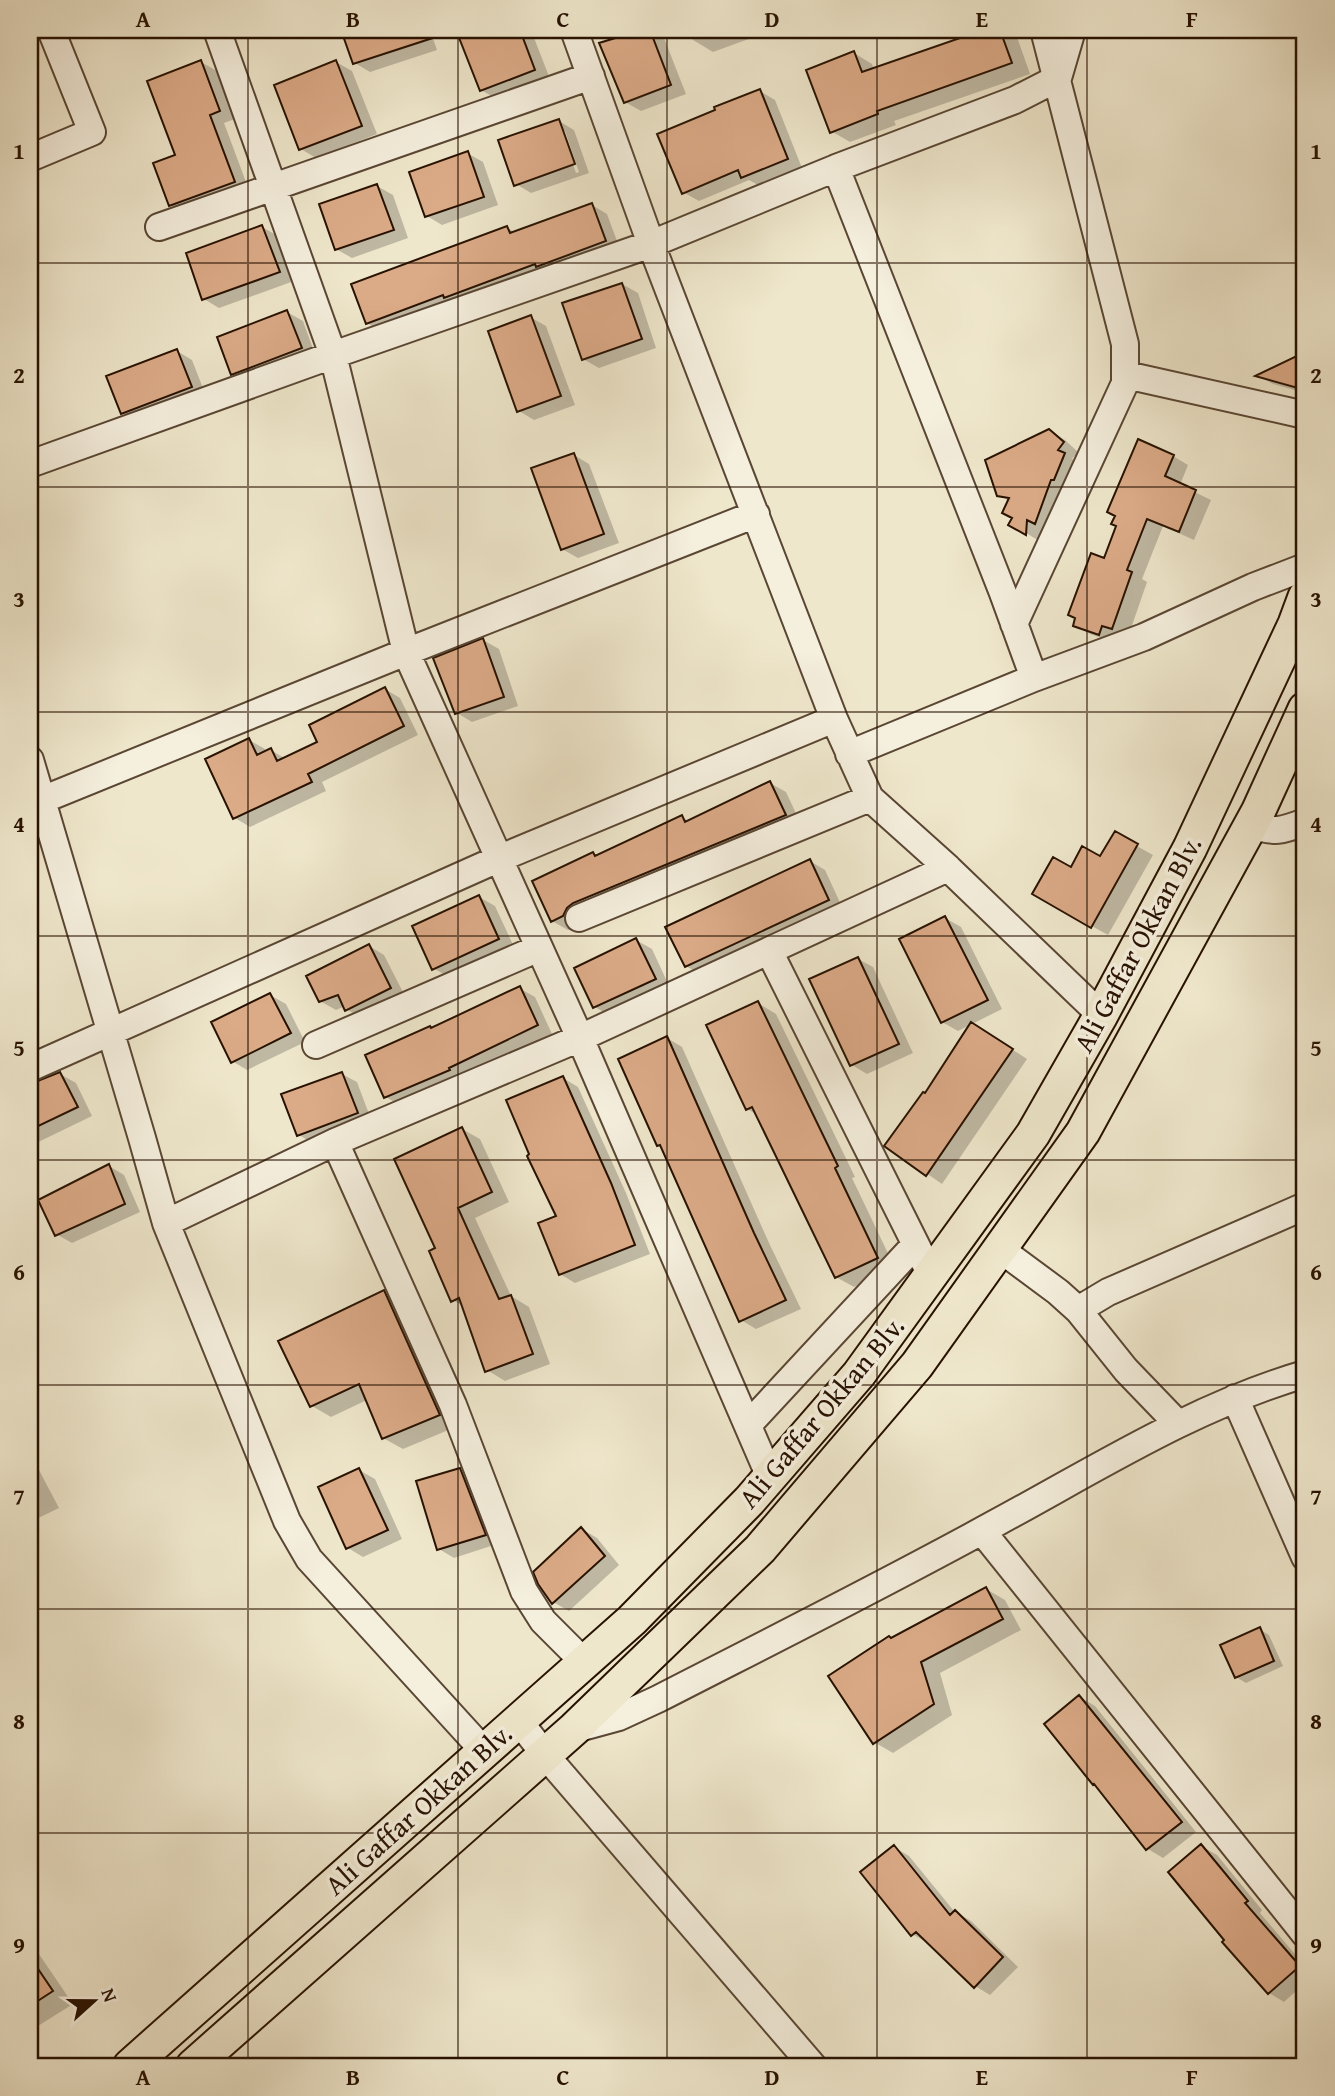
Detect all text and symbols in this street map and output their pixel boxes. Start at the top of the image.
text: A [136,2,151,35]
text: B [346,2,360,35]
text: C [556,2,570,35]
text: D [765,2,780,35]
text: E [976,2,988,35]
text: F [1186,2,1198,35]
text: 1 [13,134,25,167]
text: 1 [1310,134,1322,167]
text: 2 [13,358,25,391]
text: 2 [1310,358,1322,391]
text: 3 [13,582,25,615]
text: 3 [1310,582,1322,615]
text: 4 [13,807,25,840]
text: 4 [1310,807,1322,840]
street label: Ali Gaffar Okkan Blv. [1062,828,1211,1059]
text: 5 [13,1031,25,1064]
text: 5 [1310,1031,1322,1064]
text: 6 [13,1255,25,1288]
text: 6 [1310,1255,1322,1288]
street label: Ali Gaffar Okkan Blv. [728,1307,913,1517]
text: 7 [13,1480,25,1513]
text: 7 [1310,1480,1322,1513]
text: 8 [13,1704,25,1737]
text: 8 [1310,1704,1322,1737]
street label: Ali Gaffar Okkan Blv. [315,1713,520,1904]
text: 9 [13,1928,25,1961]
text: 9 [1310,1928,1322,1961]
north arrow [60,1966,130,2036]
text: N [95,1984,125,2006]
text: A [136,2060,151,2093]
text: B [346,2060,360,2093]
text: C [556,2060,570,2093]
text: D [765,2060,780,2093]
text: E [976,2060,988,2093]
text: F [1186,2060,1198,2093]

